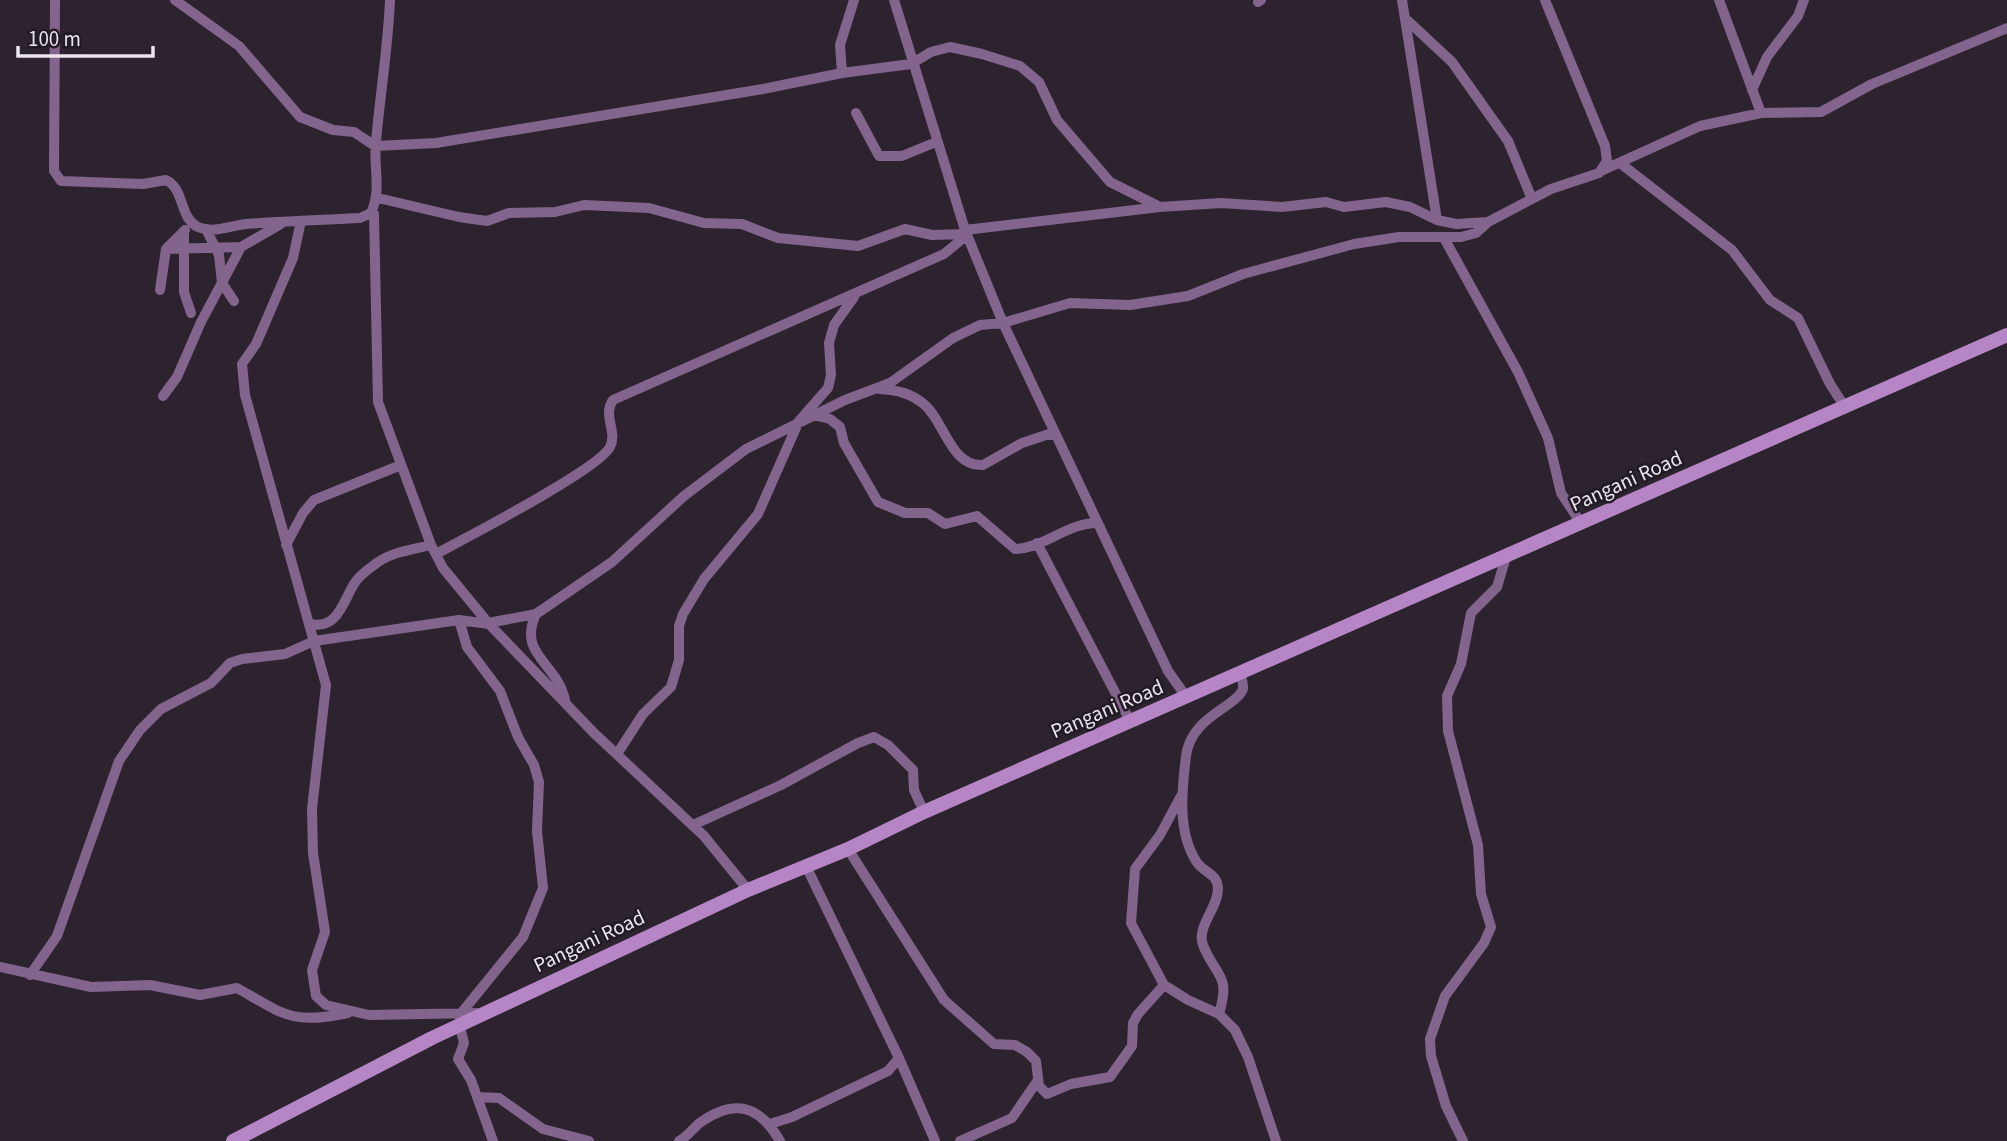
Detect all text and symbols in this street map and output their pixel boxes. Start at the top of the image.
scale bar [18,14,152,58]
text: 100 m [28,24,81,54]
street label: Pangani Road [1565,443,1687,519]
street label: Pangani Road [1046,672,1168,746]
street label: Pangani Road [528,902,650,980]

